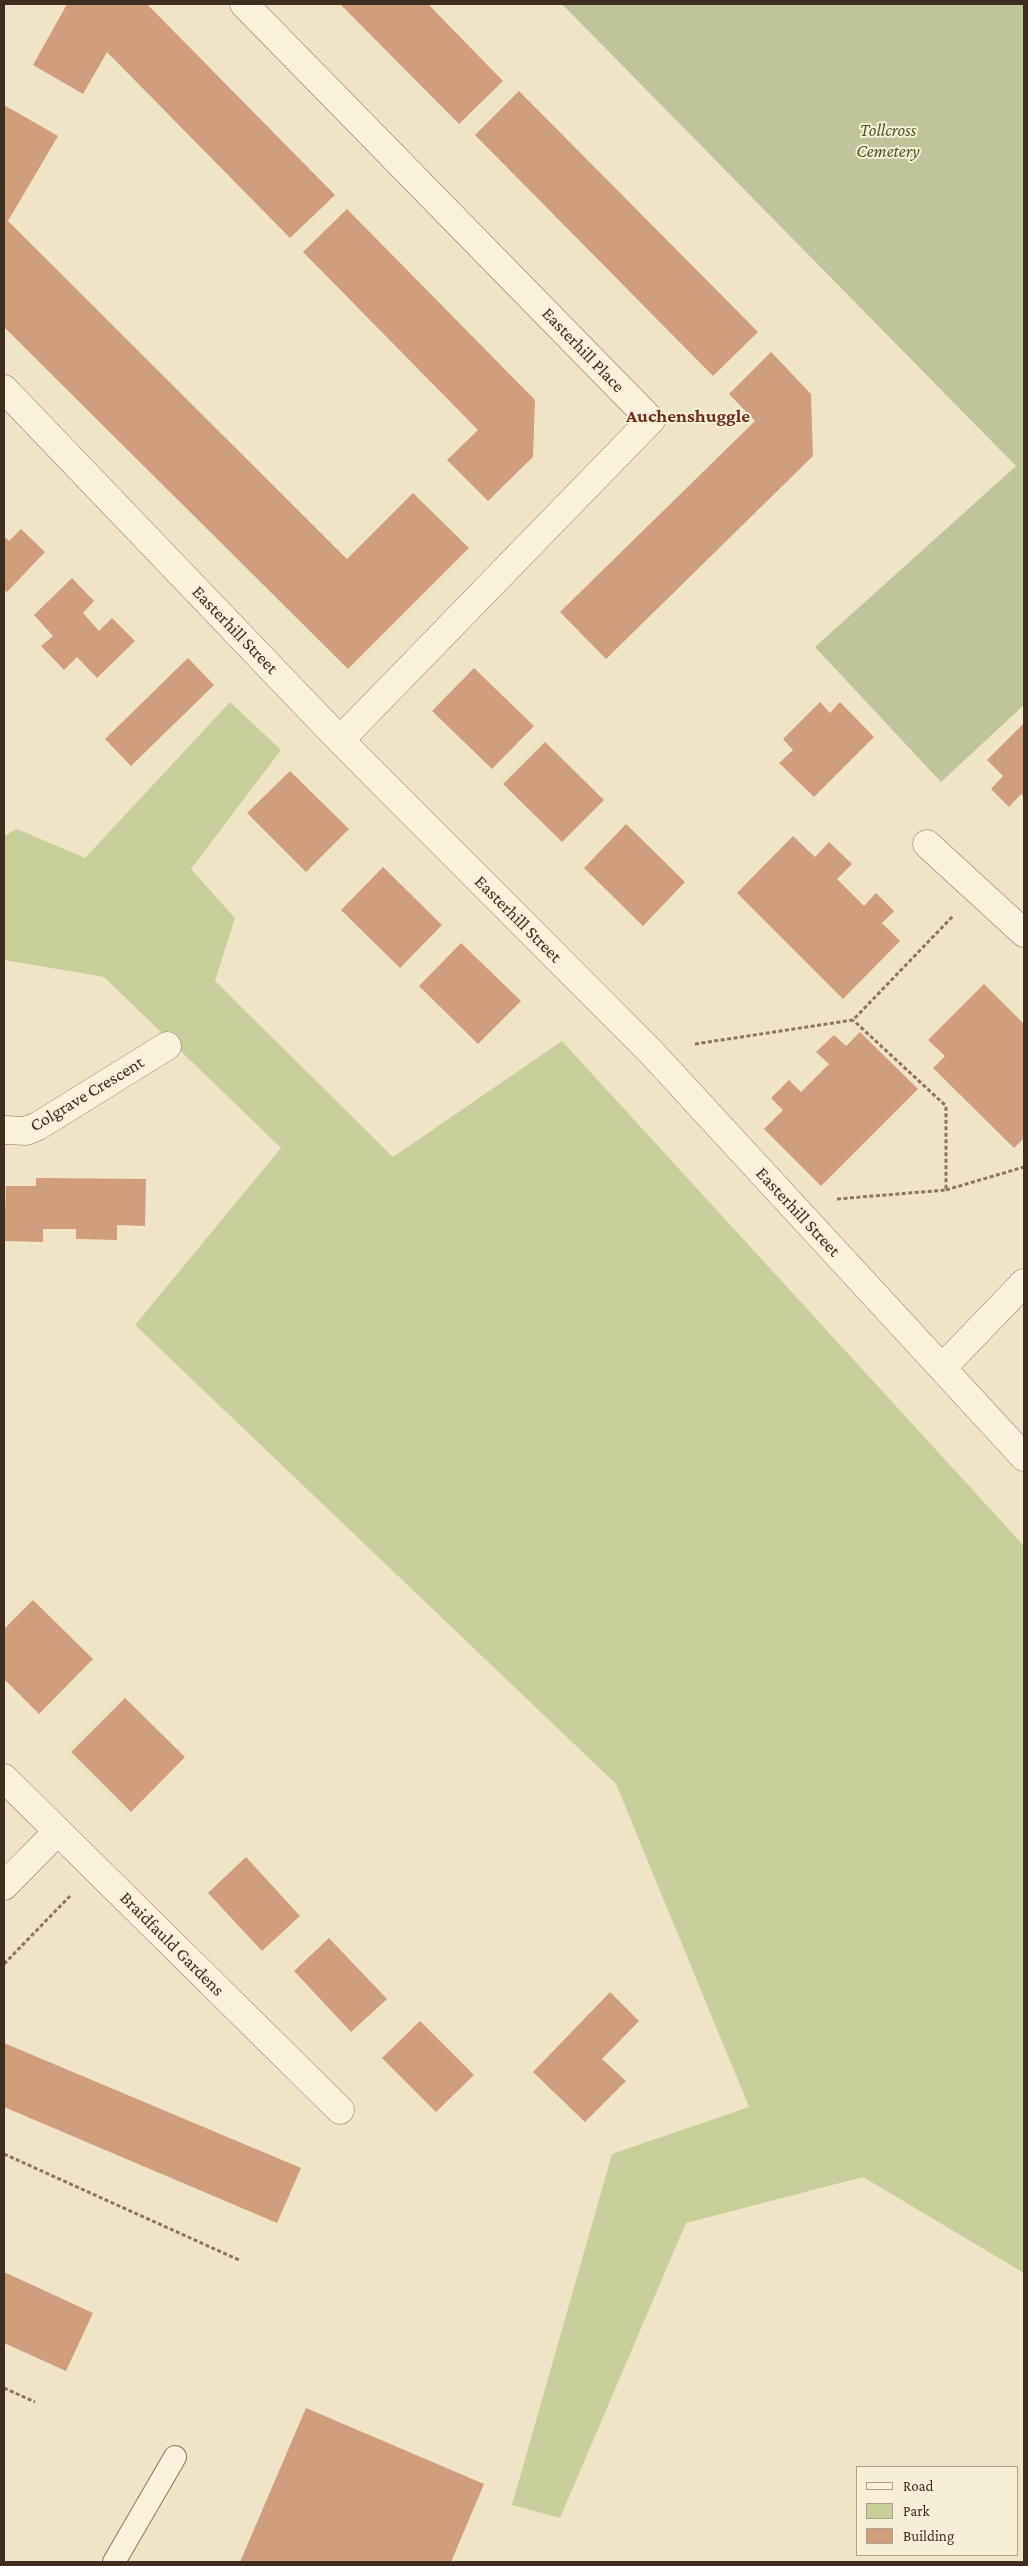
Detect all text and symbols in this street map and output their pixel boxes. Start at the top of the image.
park label: Tollcross Cemetery [856,119,920,162]
street label: Easterhill Place [537,303,629,397]
district label: Auchenshuggle [626,405,750,427]
street label: Easterhill Street [187,581,283,679]
street label: Easterhill Street [470,871,566,967]
street label: Colgrave Crescent [26,1051,148,1137]
street label: Easterhill Street [751,1163,845,1261]
street label: Braidfauld Gardens [115,1887,229,2001]
legend [856,2466,1018,2556]
text: Road [903,2478,933,2494]
text: Park [903,2503,930,2519]
text: Building [903,2528,954,2544]

